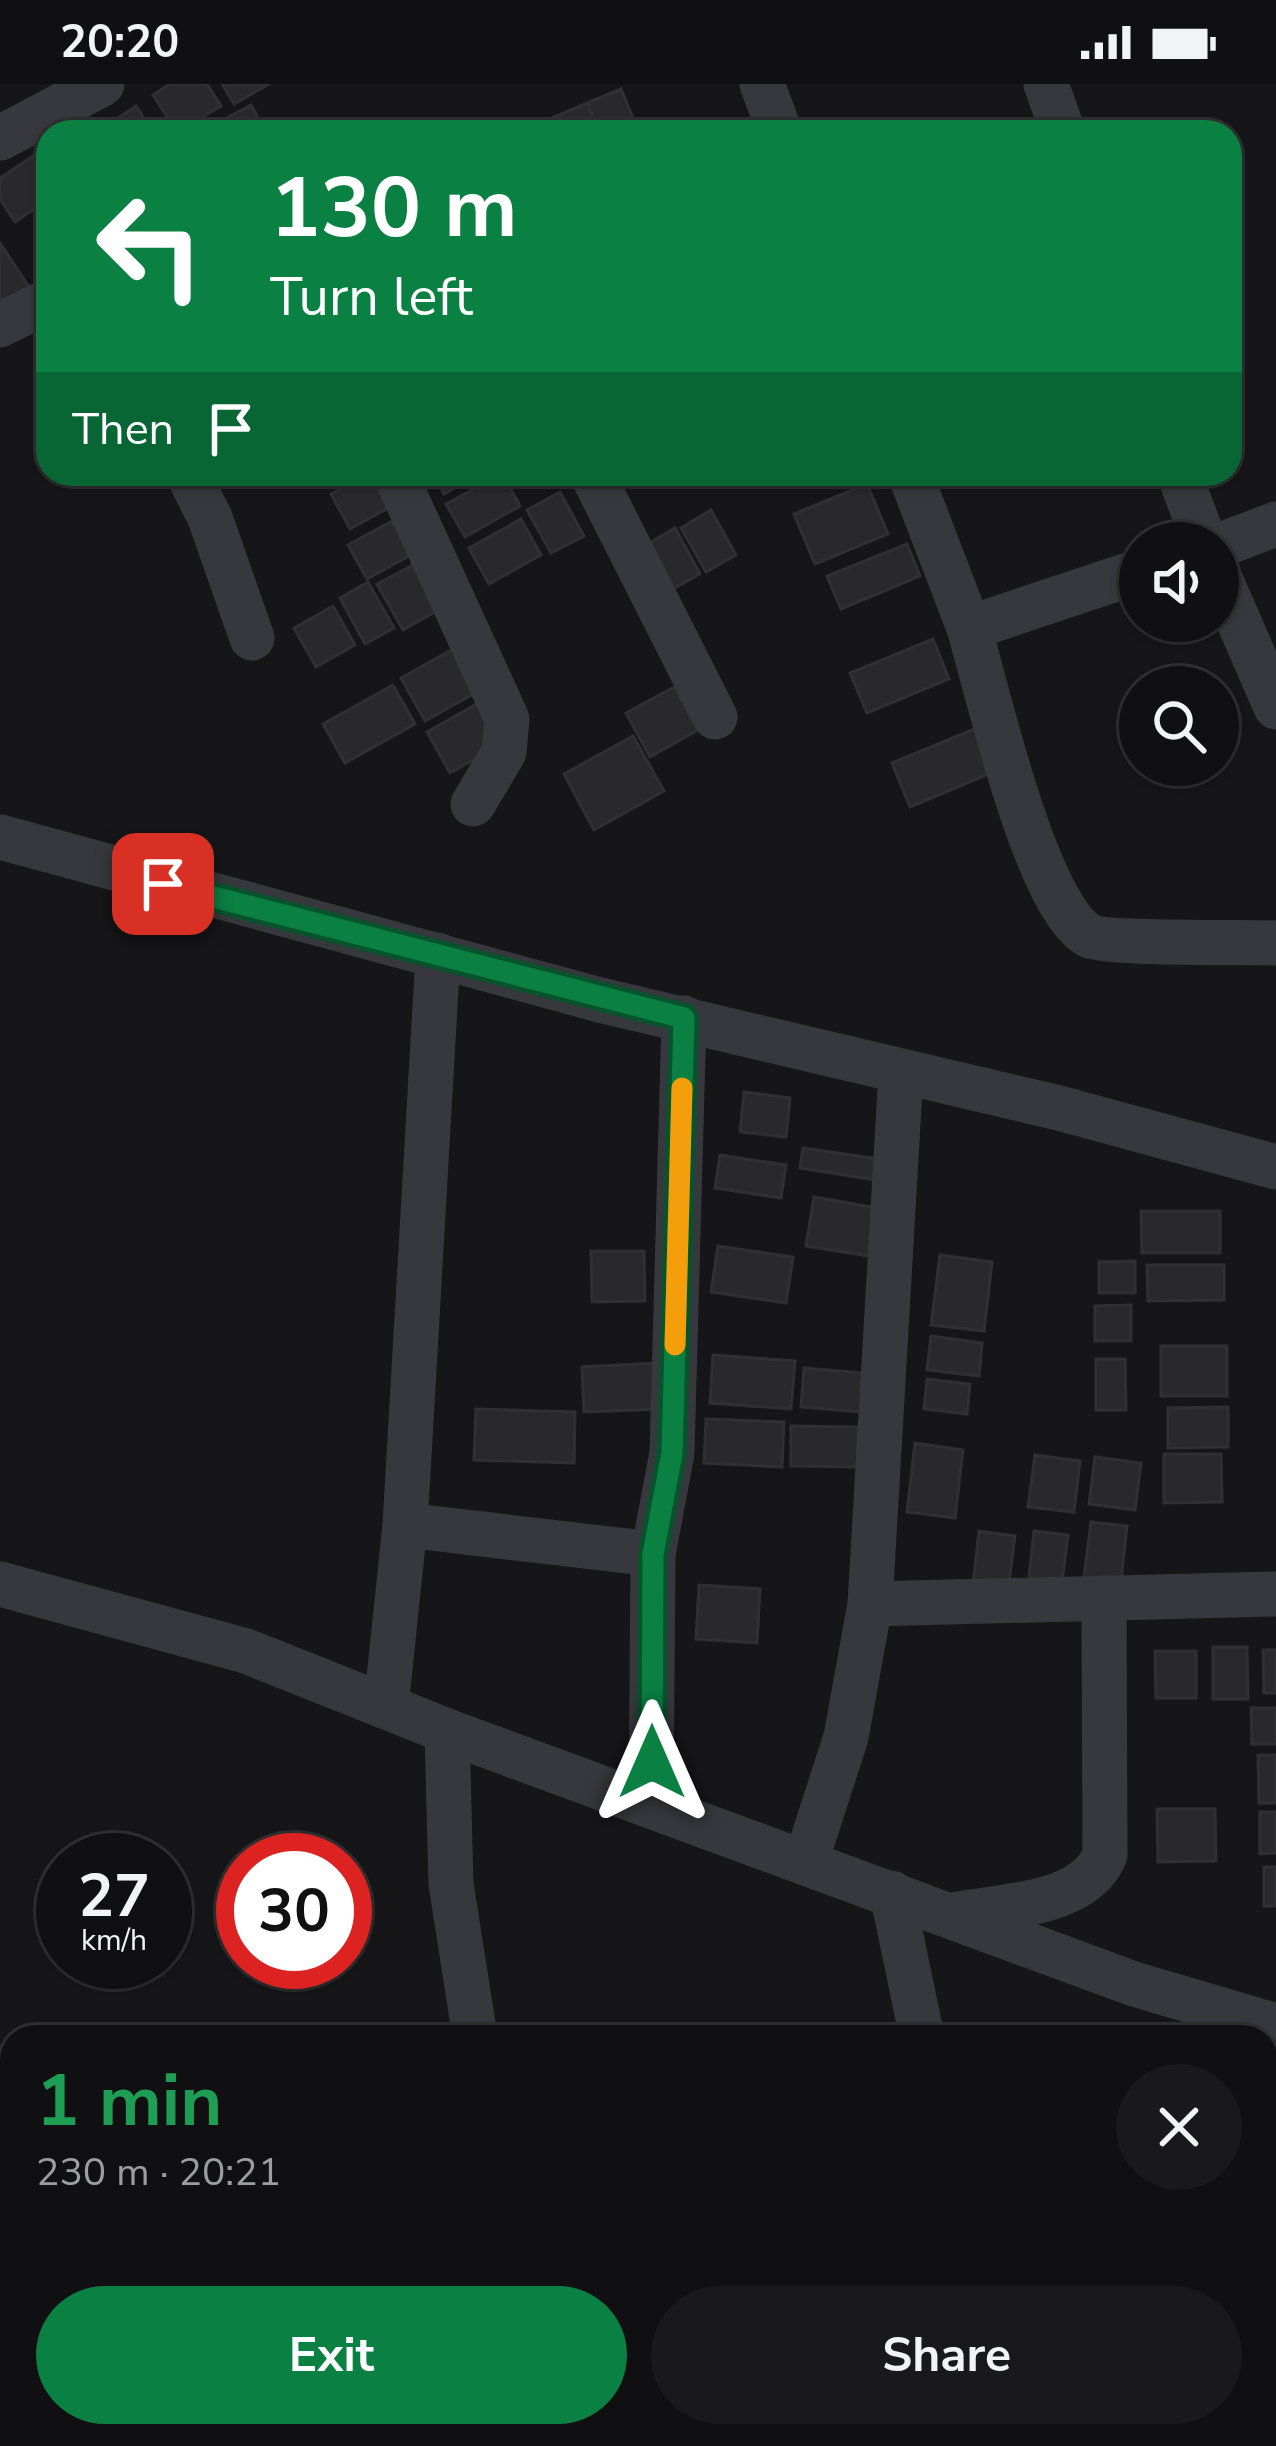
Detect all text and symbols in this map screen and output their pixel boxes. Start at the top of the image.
text: 20:20 [60,12,179,73]
text: 130 m [270,151,518,266]
icon: left [72,168,228,324]
text: Turn left [270,260,473,334]
icon: arrive [198,396,264,462]
text: Then [72,399,174,460]
map controls [1119,522,1239,786]
button: sound [1119,522,1239,642]
button: search [1119,666,1239,786]
pin [112,833,214,935]
icon: arrive [130,851,196,917]
position arrow [589,1699,715,1825]
speed limit sign: 30 [216,1833,372,1989]
text: 27 [78,1855,150,1937]
text: km/h [81,1920,147,1961]
text: 1 min [36,2052,222,2150]
button: close [1116,2064,1242,2190]
text: 230 m · 20:21 [36,2146,281,2199]
button: Exit [36,2286,627,2424]
button: Share [651,2286,1242,2424]

